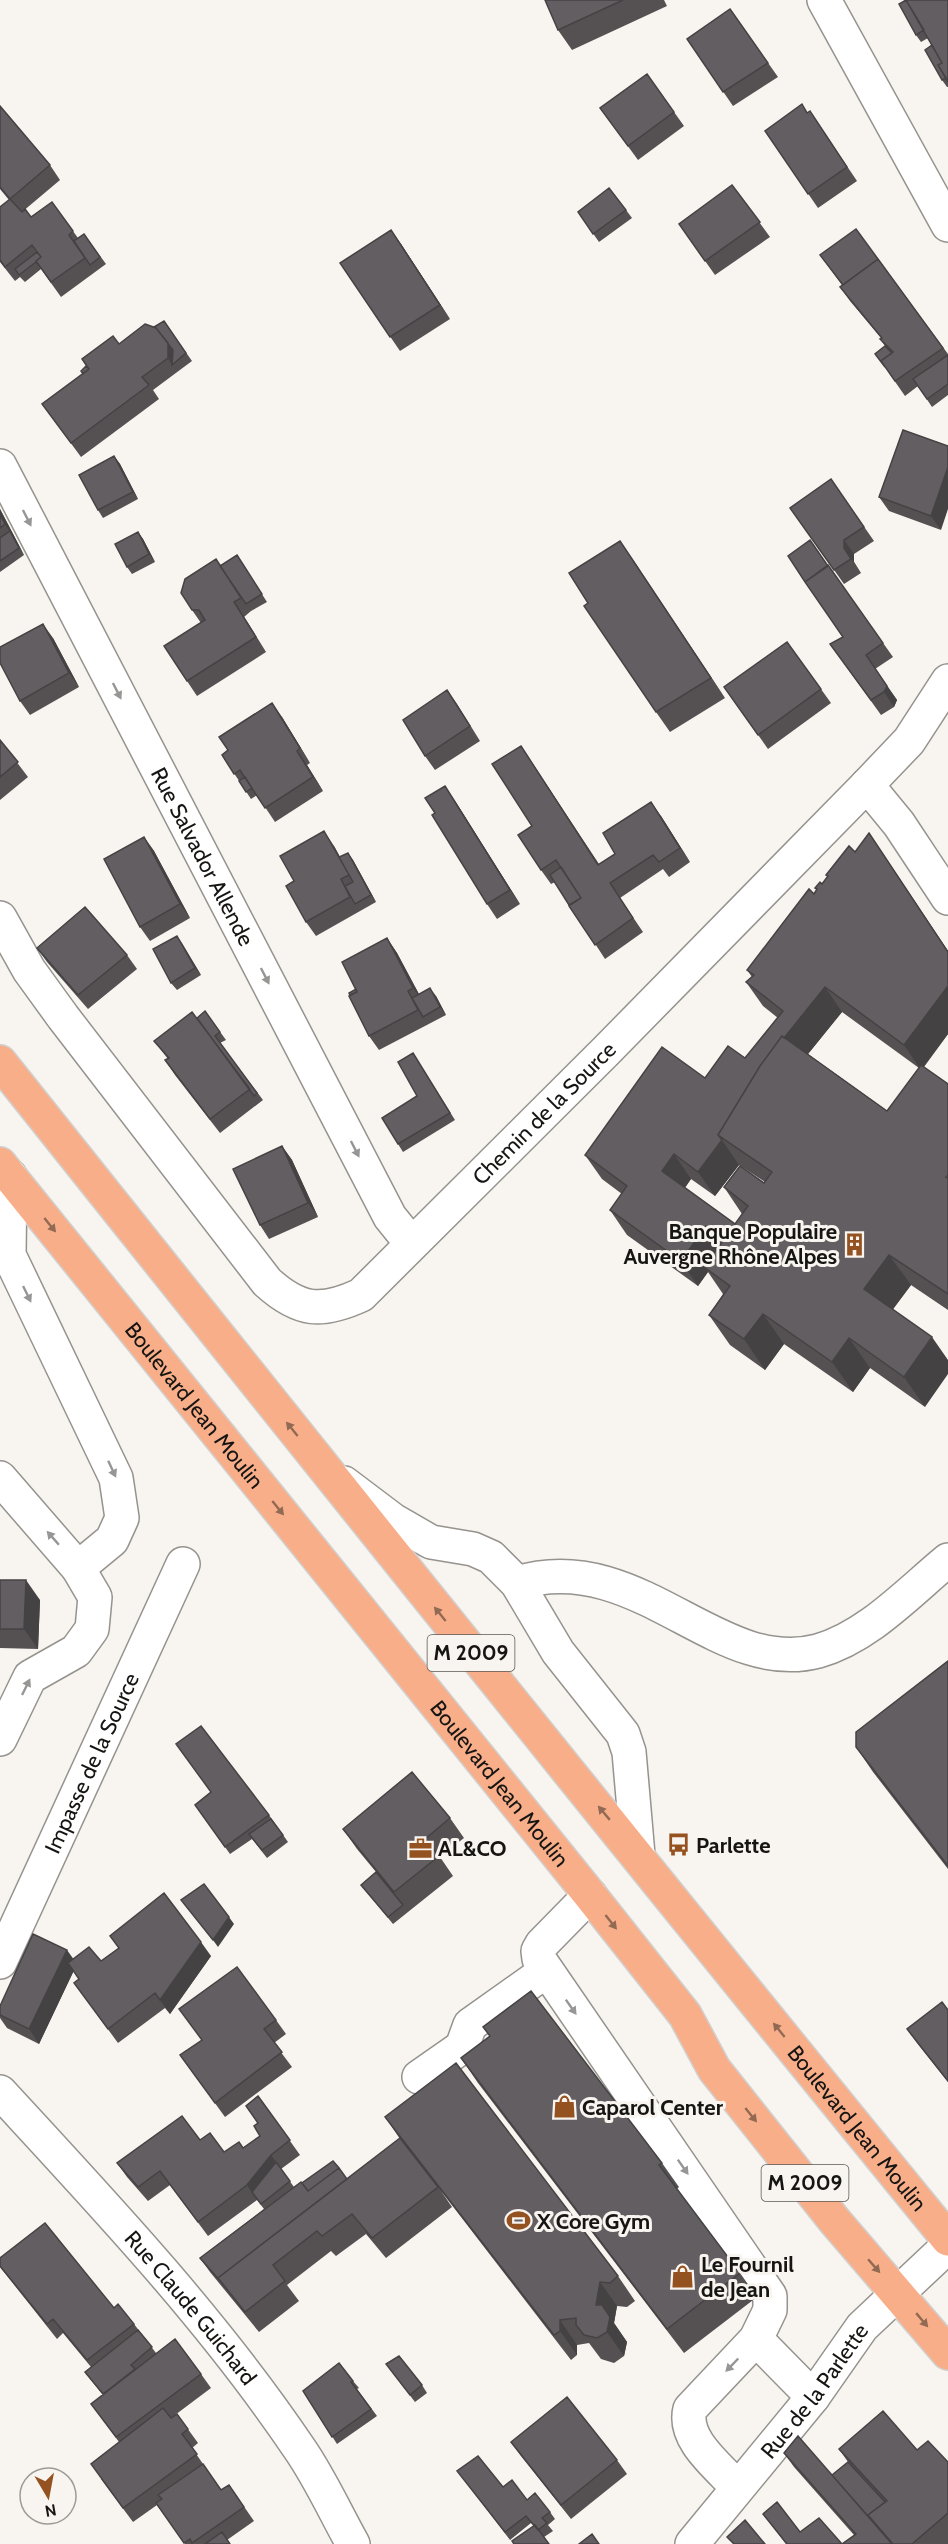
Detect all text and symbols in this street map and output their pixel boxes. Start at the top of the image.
one-way arrow [22,509,32,526]
one-way arrow [112,682,122,699]
street label: Rue Salvador Allende [145,763,260,951]
one-way arrow [260,967,270,984]
street label: Chemin de la Source [467,1036,622,1190]
one-way arrow [350,1140,359,1157]
one-way arrow [43,1218,56,1233]
place label: Banque Populaire Auvergne Rhône Alpes [624,1218,837,1270]
building icon: Banque Populaire Auvergne Rhône Alpes [842,1231,868,1257]
one-way arrow [23,1285,32,1302]
street label: Boulevard Jean Moulin [119,1317,270,1494]
one-way arrow [286,1421,298,1436]
one-way arrow [107,1461,116,1478]
one-way arrow [271,1500,284,1516]
one-way arrow [46,1531,60,1546]
one-way arrow [433,1606,446,1622]
road number: M 2009 [428,1635,514,1671]
street label: Impasse de la Source [39,1669,145,1858]
one-way arrow [21,1678,30,1695]
street label: Boulevard Jean Moulin [424,1695,575,1872]
one-way arrow [597,1805,610,1821]
bus stop icon: Parlette [665,1832,691,1858]
place label: Parlette [696,1832,771,1859]
office icon: AL&CO [407,1835,433,1861]
place label: AL&CO [438,1835,506,1862]
one-way arrow [604,1914,616,1929]
one-way arrow [565,1999,577,2015]
one-way arrow [772,2022,785,2038]
street label: Boulevard Jean Moulin [781,2040,933,2217]
shop icon: Caparol Center [551,2094,577,2120]
place label: Caparol Center [582,2094,724,2121]
one-way arrow [744,2107,757,2123]
one-way arrow [677,2159,689,2175]
road number: M 2009 [762,2165,848,2201]
sports icon: X Core Gym [506,2208,532,2234]
place label: X Core Gym [536,2208,650,2235]
street label: Rue Claude Guichard [119,2225,262,2390]
place label: Le Fournil de Jean [701,2251,794,2303]
one-way arrow [868,2258,881,2274]
shop icon: Le Fournil de Jean [670,2264,696,2290]
one-way arrow [915,2313,928,2328]
street label: Rue de la Parlette [755,2319,874,2464]
one-way arrow [725,2357,739,2372]
north arrow [18,2466,78,2526]
text: N [43,2500,58,2521]

